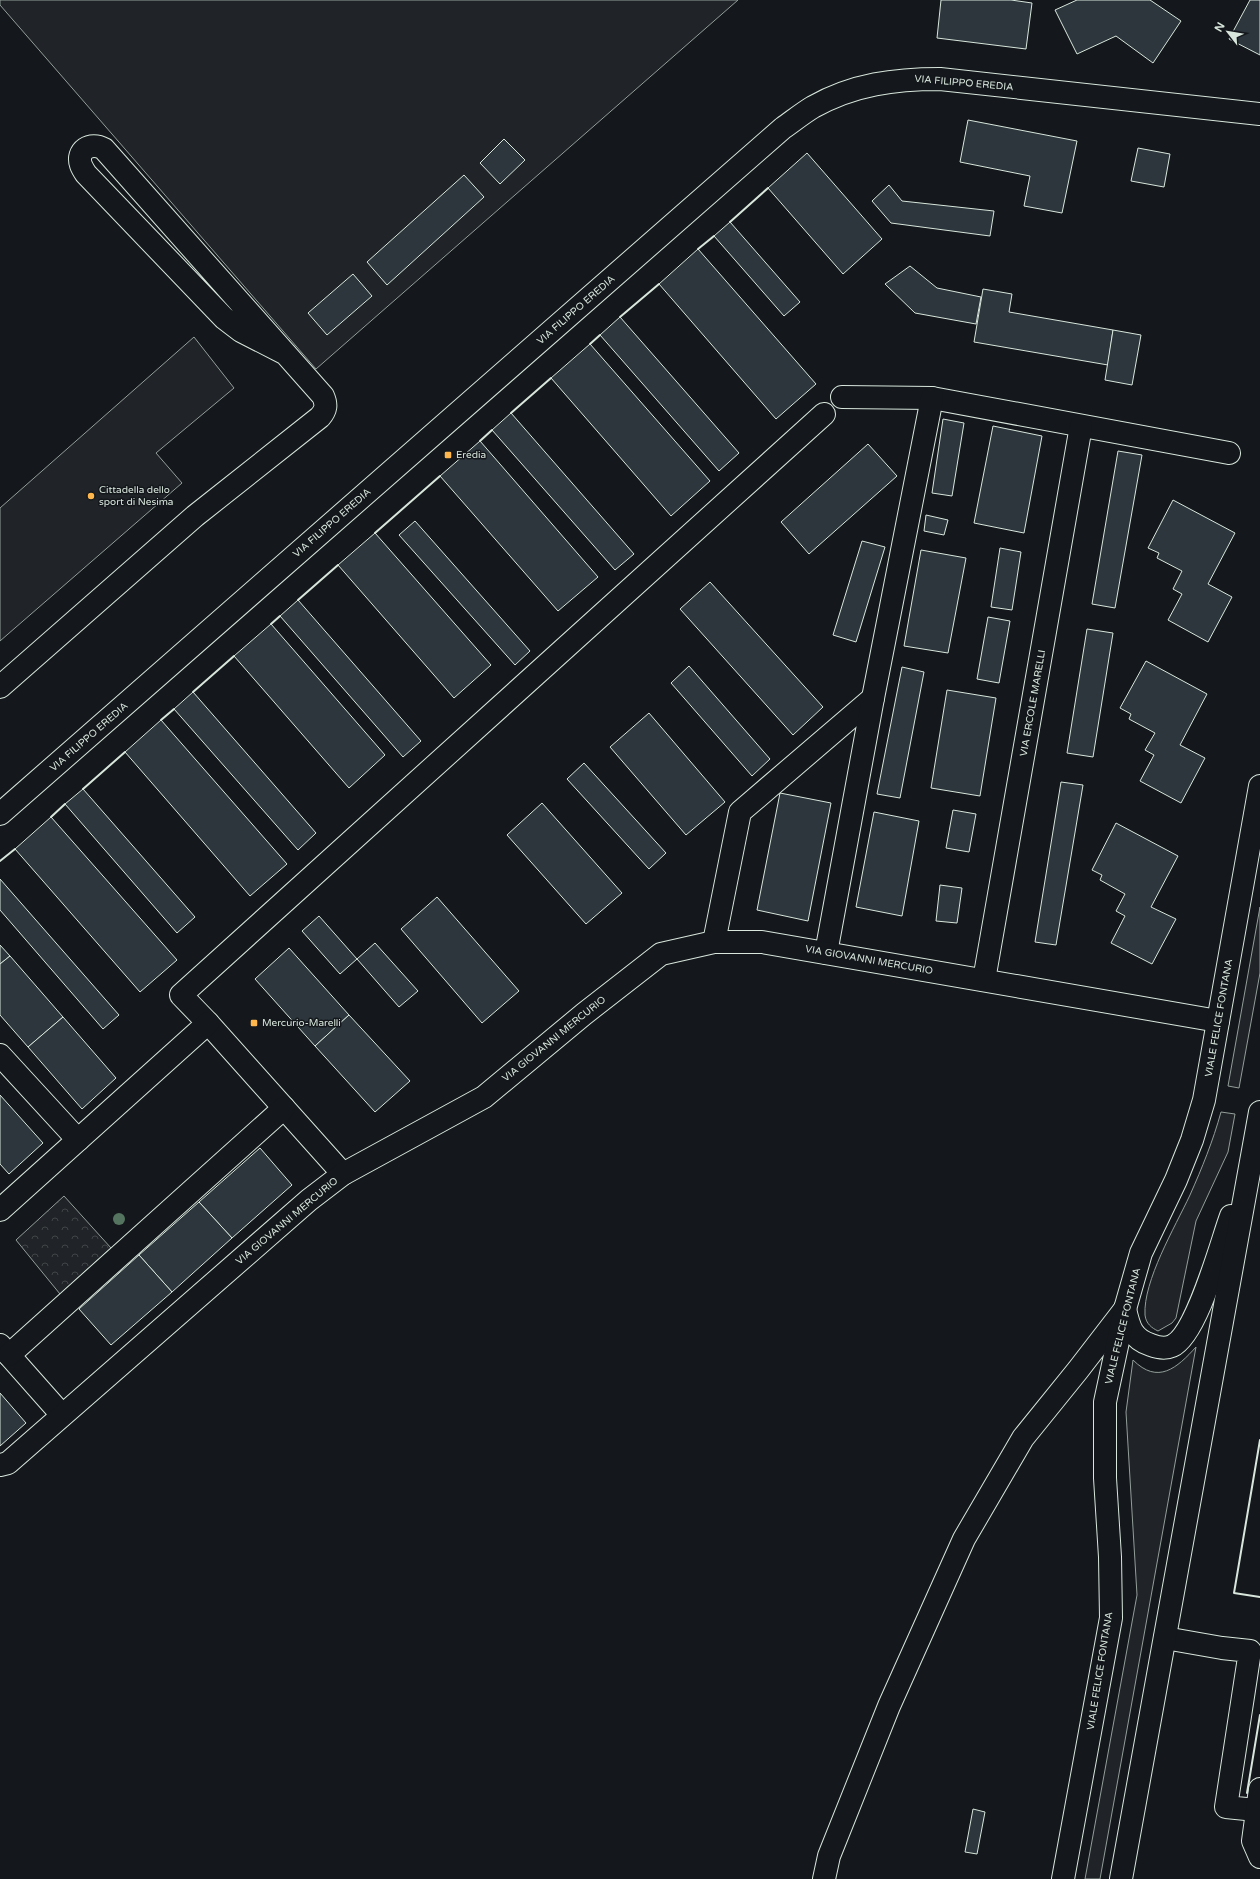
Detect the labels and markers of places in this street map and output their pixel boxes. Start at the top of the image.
place label: Eredia [456,449,486,461]
marker: Eredia [443,450,453,460]
place label: Cittadella dello sport di Nesima [99,484,173,508]
marker: Cittadella dello sport di Nesima [86,491,96,501]
place label: Mercurio-Marelli [262,1017,341,1029]
marker: Mercurio-Marelli [249,1018,259,1028]

